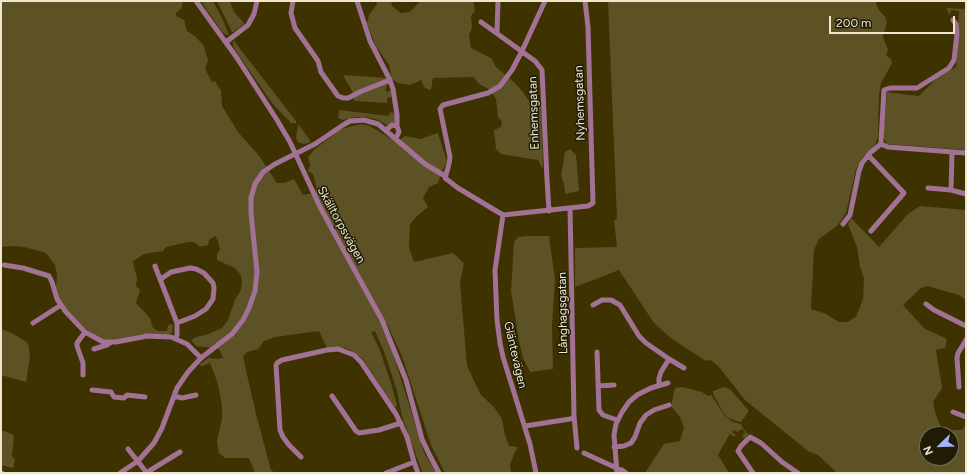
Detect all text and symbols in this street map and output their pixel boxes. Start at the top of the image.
scale bar [831,8,957,34]
text: 200 m [836,16,871,30]
street label: Nyhemsgatan [571,65,589,141]
street label: Enhemsgatan [526,76,542,150]
street label: Skälltorpsvägen [314,184,368,266]
street label: Långhagsgatan [555,272,571,354]
street label: Gläntevägen [500,320,530,390]
north arrow [919,426,959,466]
text: N [921,444,936,457]

